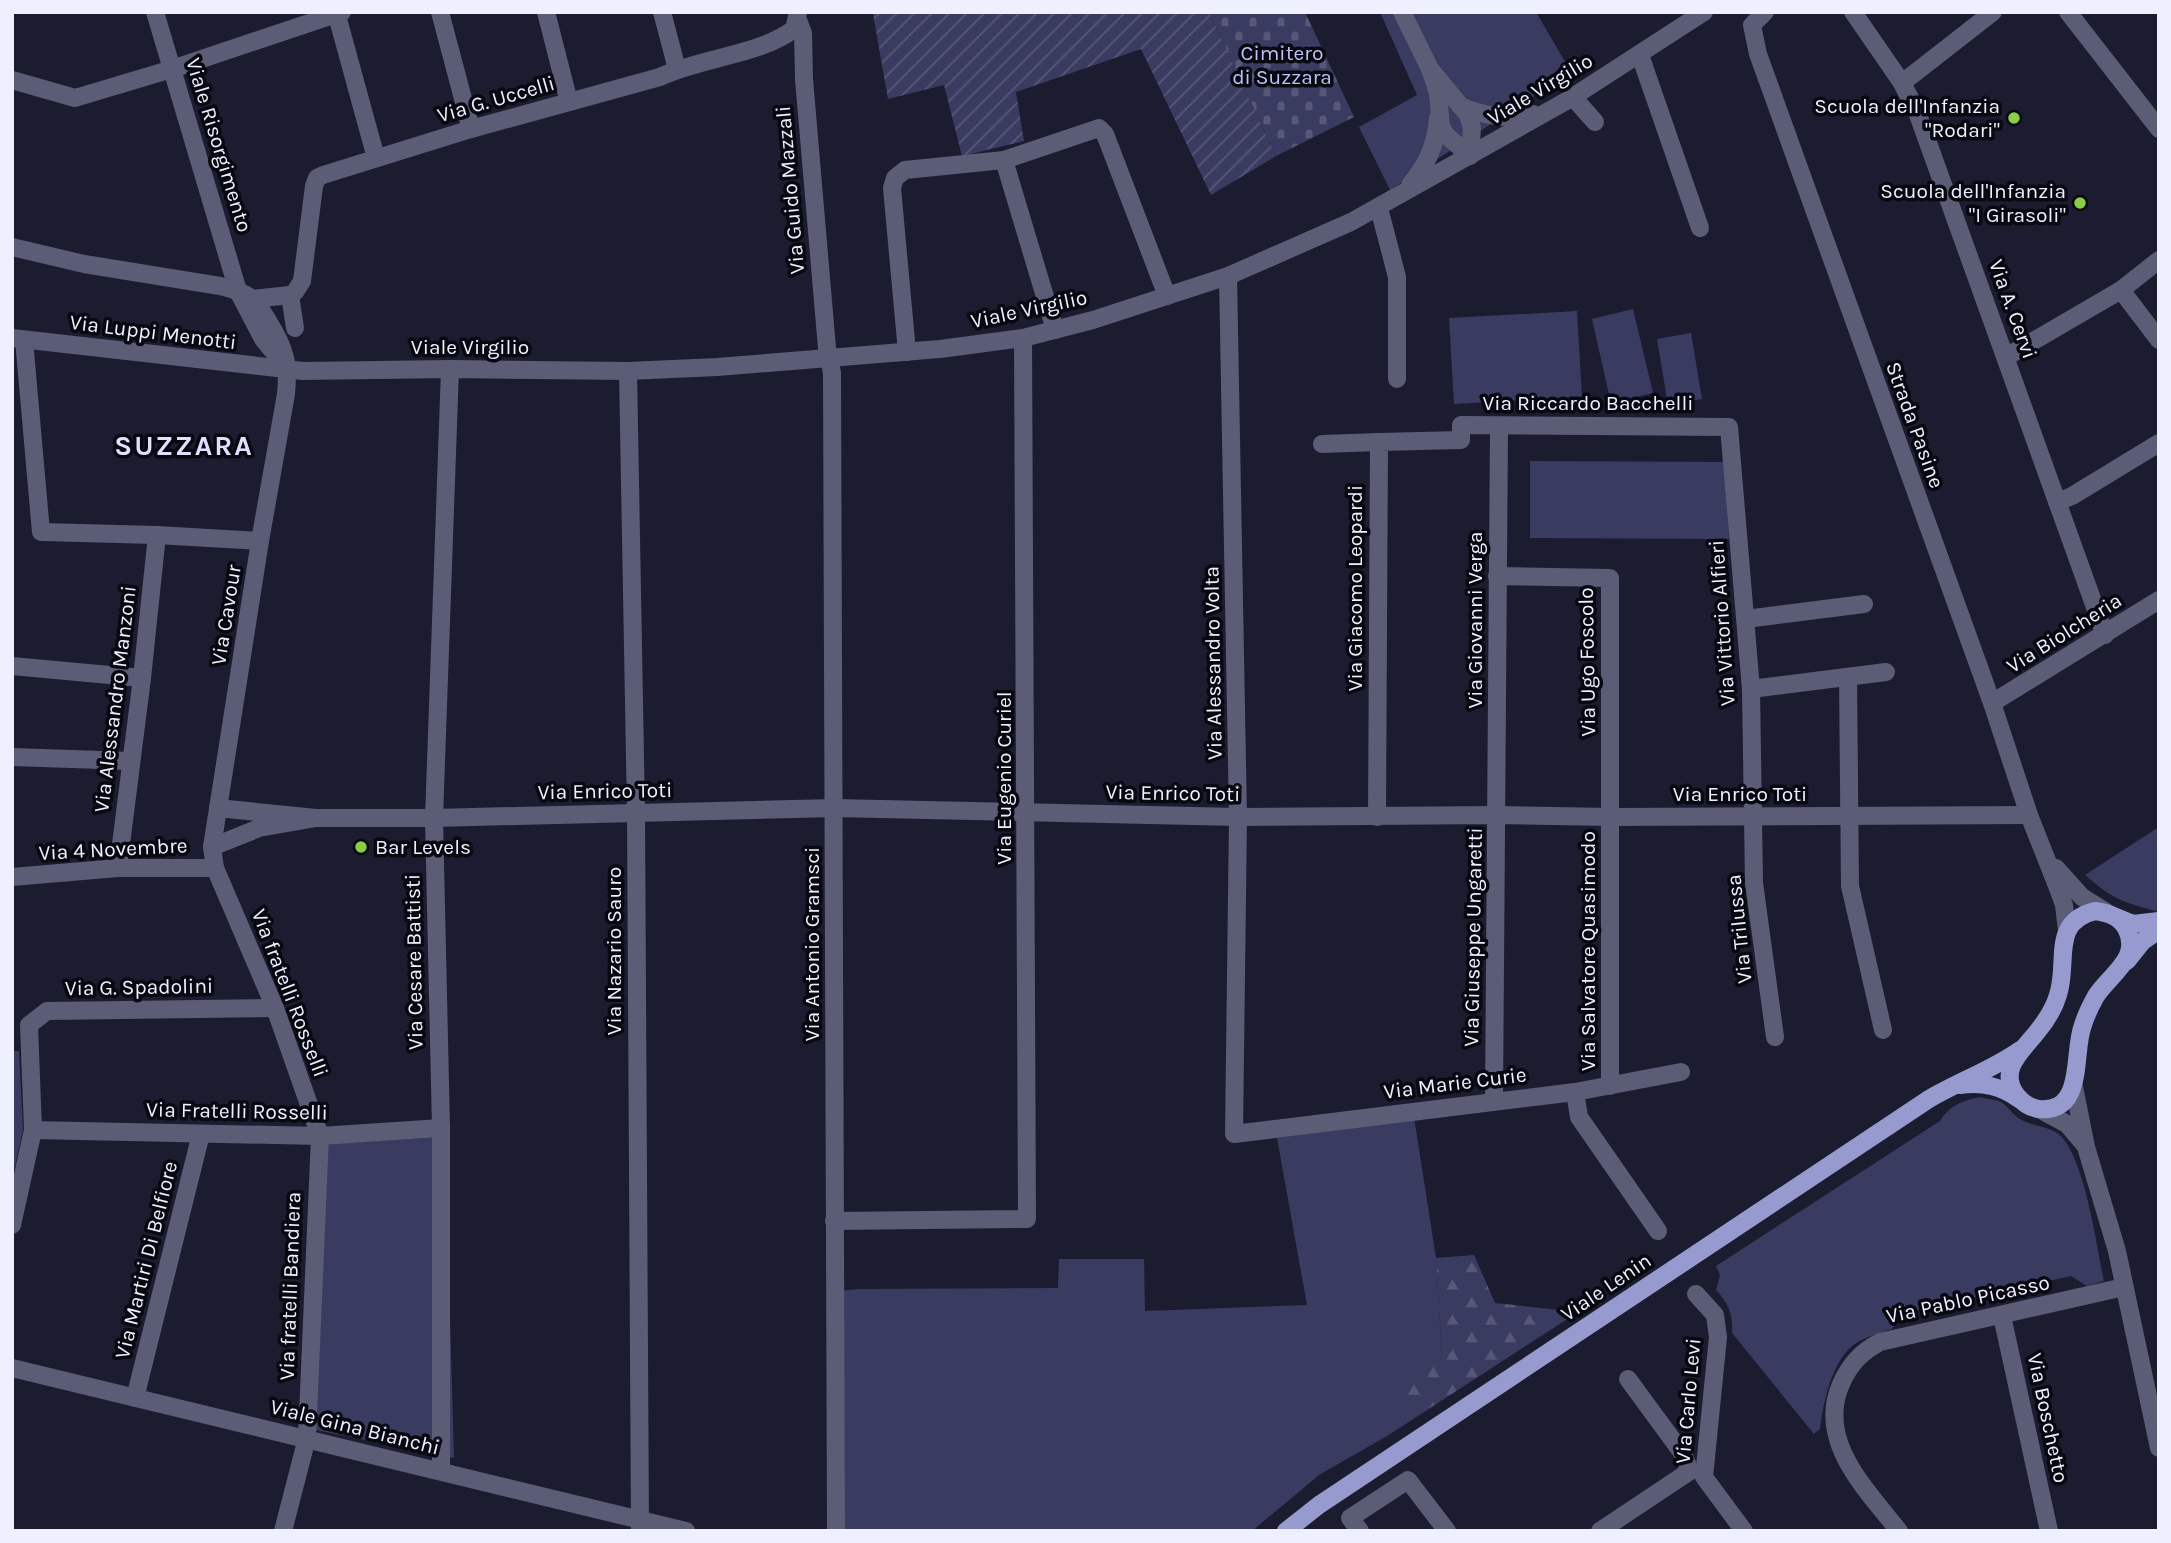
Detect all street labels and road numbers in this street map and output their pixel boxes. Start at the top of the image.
street label: Viale Virgilio [1483,48,1597,130]
street label: Viale Risorgimento [181,55,257,235]
street label: Via G. Uccelli [434,71,558,127]
street label: Via Guido Mazzali [771,105,809,275]
street label: Via A. Cervi [1984,256,2042,362]
street label: Viale Virgilio [969,285,1089,333]
street label: Via Luppi Menotti [68,310,238,354]
street label: Viale Virgilio [411,335,529,359]
street label: Strada Pasine [1881,359,1949,491]
street label: Via Riccardo Bacchelli [1482,391,1694,415]
street label: Via Giacomo Leopardi [1343,485,1367,691]
street label: Via Giovanni Verga [1463,531,1487,709]
street label: Via Vittorio Alfieri [1704,539,1740,707]
street label: Via Cavour [206,563,246,667]
street label: Via Alessandro Volta [1199,566,1227,760]
street label: Via Alessandro Manzoni [89,584,141,814]
street label: Via Ugo Foscolo [1574,587,1600,737]
street label: Via Biolcheria [2002,588,2126,678]
street label: Via Eugenio Curiel [992,691,1016,865]
street label: Via Enrico Toti [537,778,673,804]
street label: Via Enrico Toti [1105,780,1241,806]
street label: Via Enrico Toti [1673,782,1807,806]
street label: Via Giuseppe Ungaretti [1459,827,1487,1047]
street label: Via Salvatore Quasimodo [1576,831,1600,1071]
street label: Via 4 Novembre [38,833,188,865]
street label: Via Antonio Gramsci [800,847,824,1041]
street label: Via Nazario Sauro [602,867,626,1035]
street label: Via Trilussa [1721,873,1757,985]
street label: Via Cesare Battisti [400,874,428,1050]
street label: Via fratelli Rosselli [247,906,333,1080]
street label: Via G. Spadolini [65,974,213,1000]
street label: Via Marie Curie [1382,1062,1528,1104]
street label: Via Fratelli Rosselli [146,1097,328,1125]
street label: Via Martiri Di Belfiore [110,1159,182,1361]
street label: Via fratelli Bandiera [275,1191,305,1381]
street label: Viale Lenin [1556,1248,1656,1326]
street label: Via Pablo Picasso [1884,1270,2052,1328]
street label: Via Carlo Levi [1671,1337,1705,1465]
street label: Via Boschetto [2023,1351,2073,1485]
street label: Viale Gina Bianchi [268,1394,442,1460]

